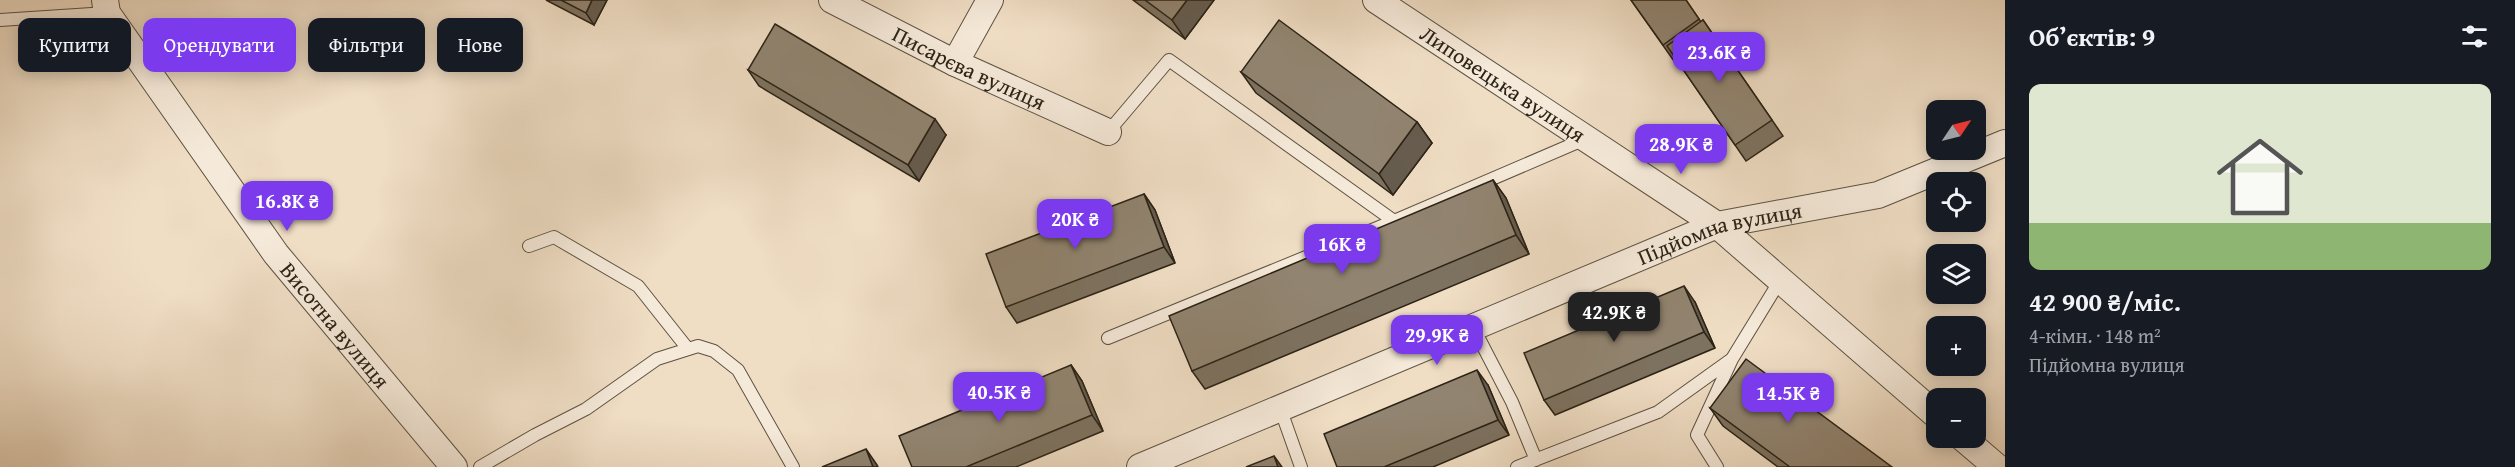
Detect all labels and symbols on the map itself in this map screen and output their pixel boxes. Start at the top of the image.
street label: Липовецька вулиця [1414,17,1592,150]
street label: Писарєва вулиця [887,18,1051,118]
pin: 23.6K ₴ [1664,32,1774,83]
north arrow [1926,100,1986,160]
pin: 28.9K ₴ [1626,124,1736,175]
pin: 16.8K ₴ [232,181,342,232]
street label: Підйомна вулиця [1632,194,1804,273]
pin: 20K ₴ [1033,199,1117,250]
pin: 16K ₴ [1300,224,1384,275]
street label: Висотна вулиця [273,255,398,395]
pin: 42.9K ₴ [1559,292,1669,343]
pin: 29.9K ₴ [1382,315,1492,366]
pin: 40.5K ₴ [944,372,1054,423]
pin: 14.5K ₴ [1733,373,1843,424]

